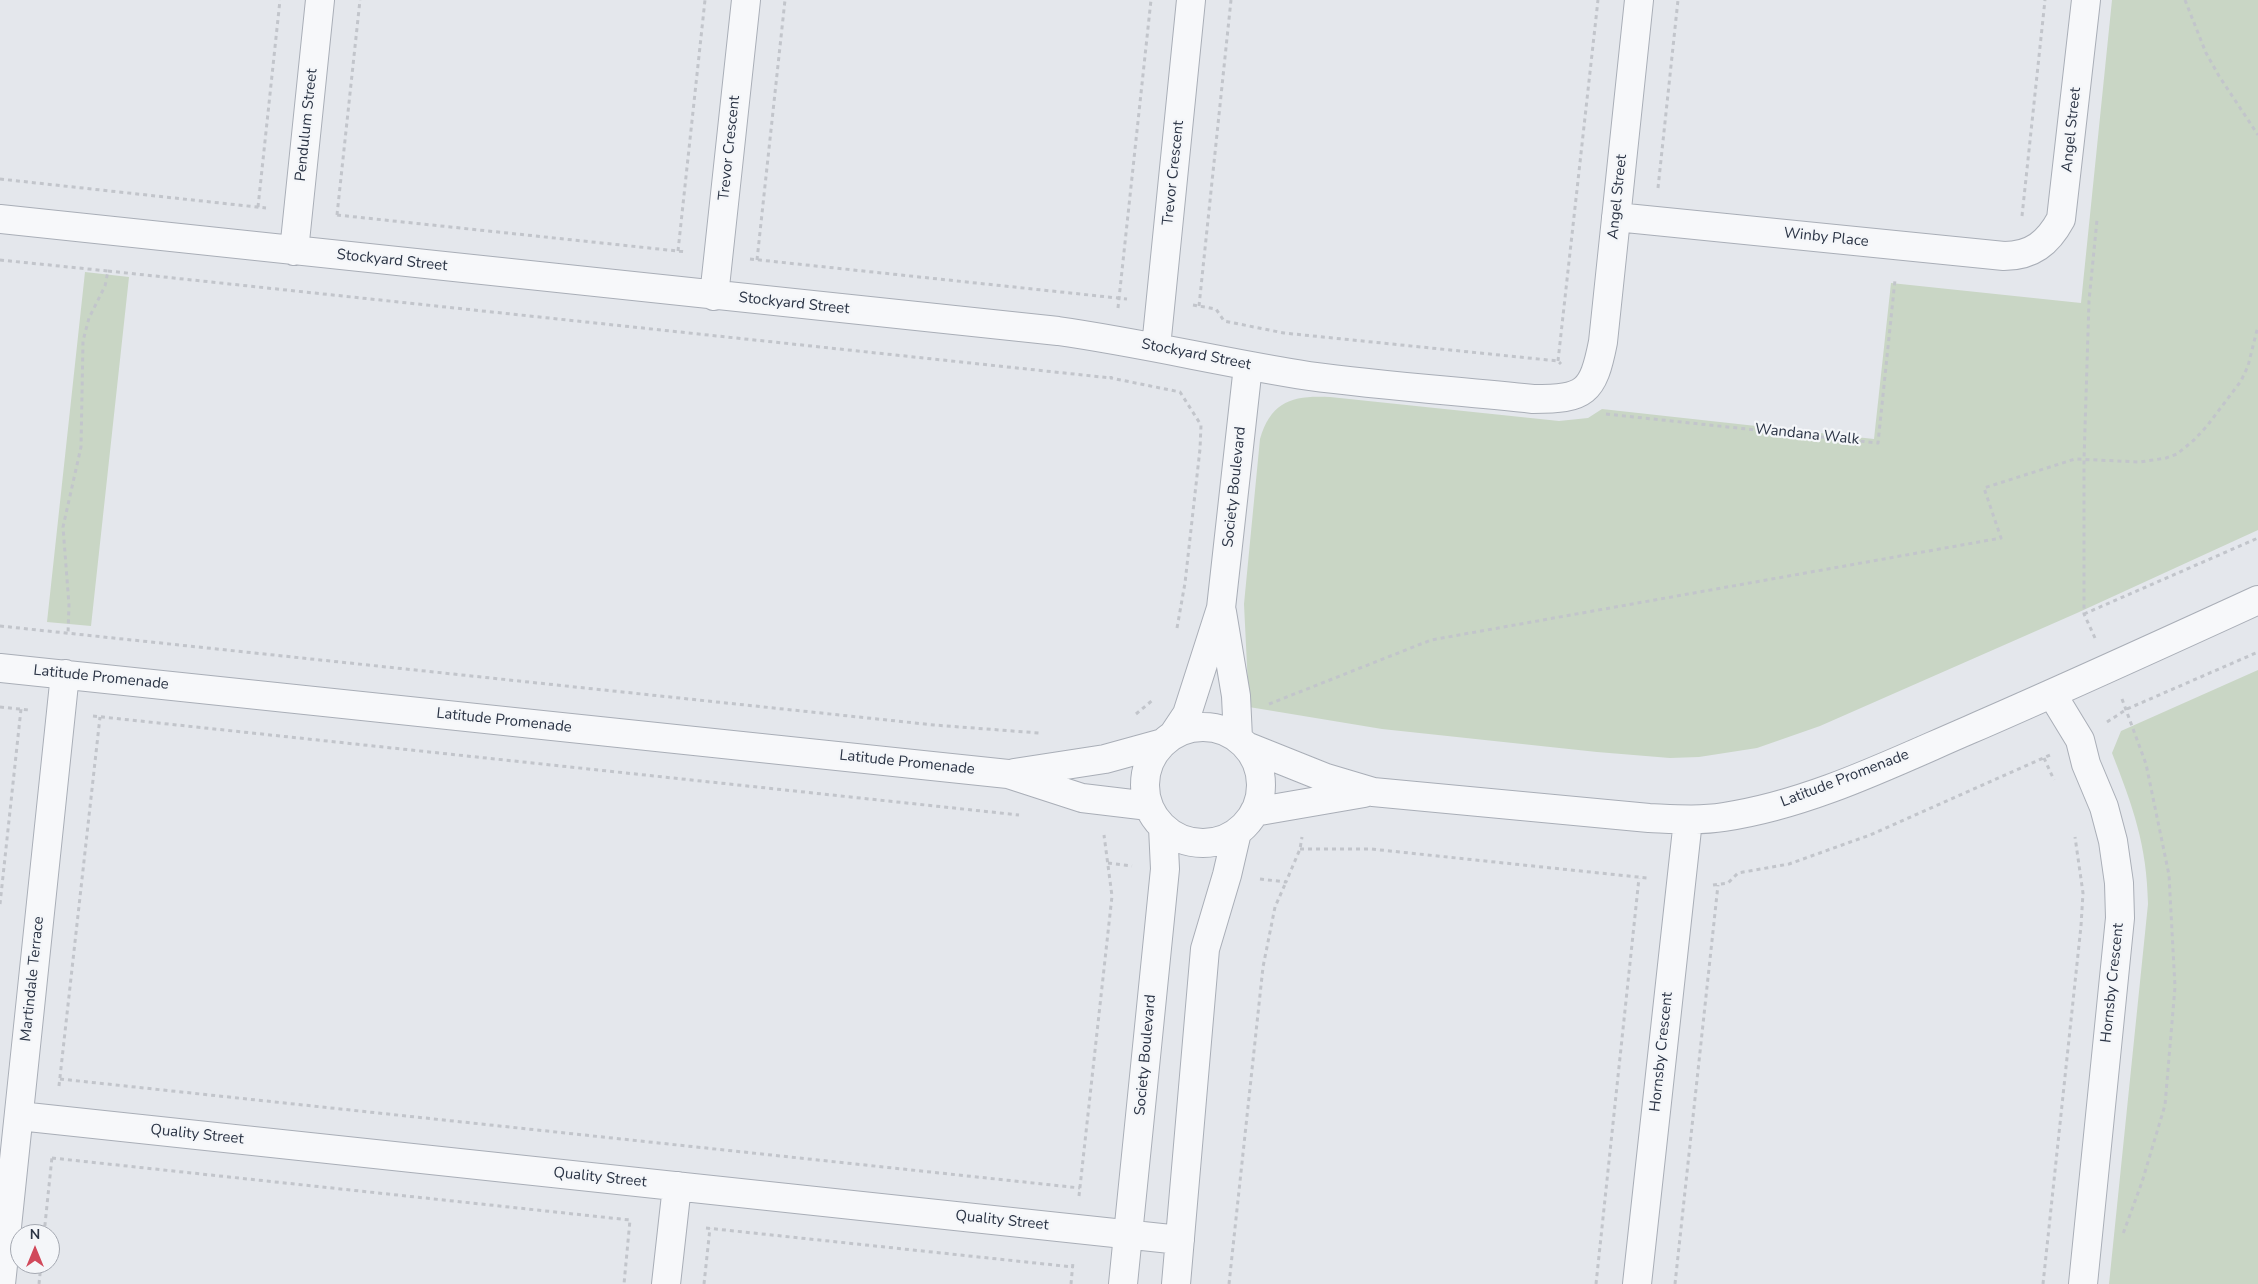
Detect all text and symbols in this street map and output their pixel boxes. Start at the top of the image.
street label: Pendulum Street [292,68,322,182]
street label: Angel Street [2059,87,2085,173]
street label: Trevor Crescent [716,95,744,201]
street label: Trevor Crescent [1160,120,1188,226]
street label: Angel Street [1605,154,1631,240]
street label: Winby Place [1783,225,1869,251]
street label: Stockyard Street [336,246,448,276]
street label: Stockyard Street [738,289,850,319]
street label: Stockyard Street [1140,336,1252,374]
street label: Wandana Walk [1754,421,1860,449]
street label: Society Boulevard [1220,426,1250,548]
street label: Latitude Promenade [32,662,170,694]
street label: Latitude Promenade [435,705,573,737]
street label: Latitude Promenade [1778,746,1912,812]
street label: Latitude Promenade [838,747,976,779]
street label: Martindale Terrace [17,915,49,1043]
street label: Hornsby Crescent [2098,922,2128,1044]
street label: Hornsby Crescent [1647,991,1677,1113]
street label: Society Boulevard [1132,994,1160,1116]
street label: Quality Street [150,1121,244,1149]
street label: Quality Street [553,1164,647,1192]
street label: Quality Street [955,1207,1049,1235]
north arrow [10,1224,60,1274]
text: N [30,1225,40,1244]

